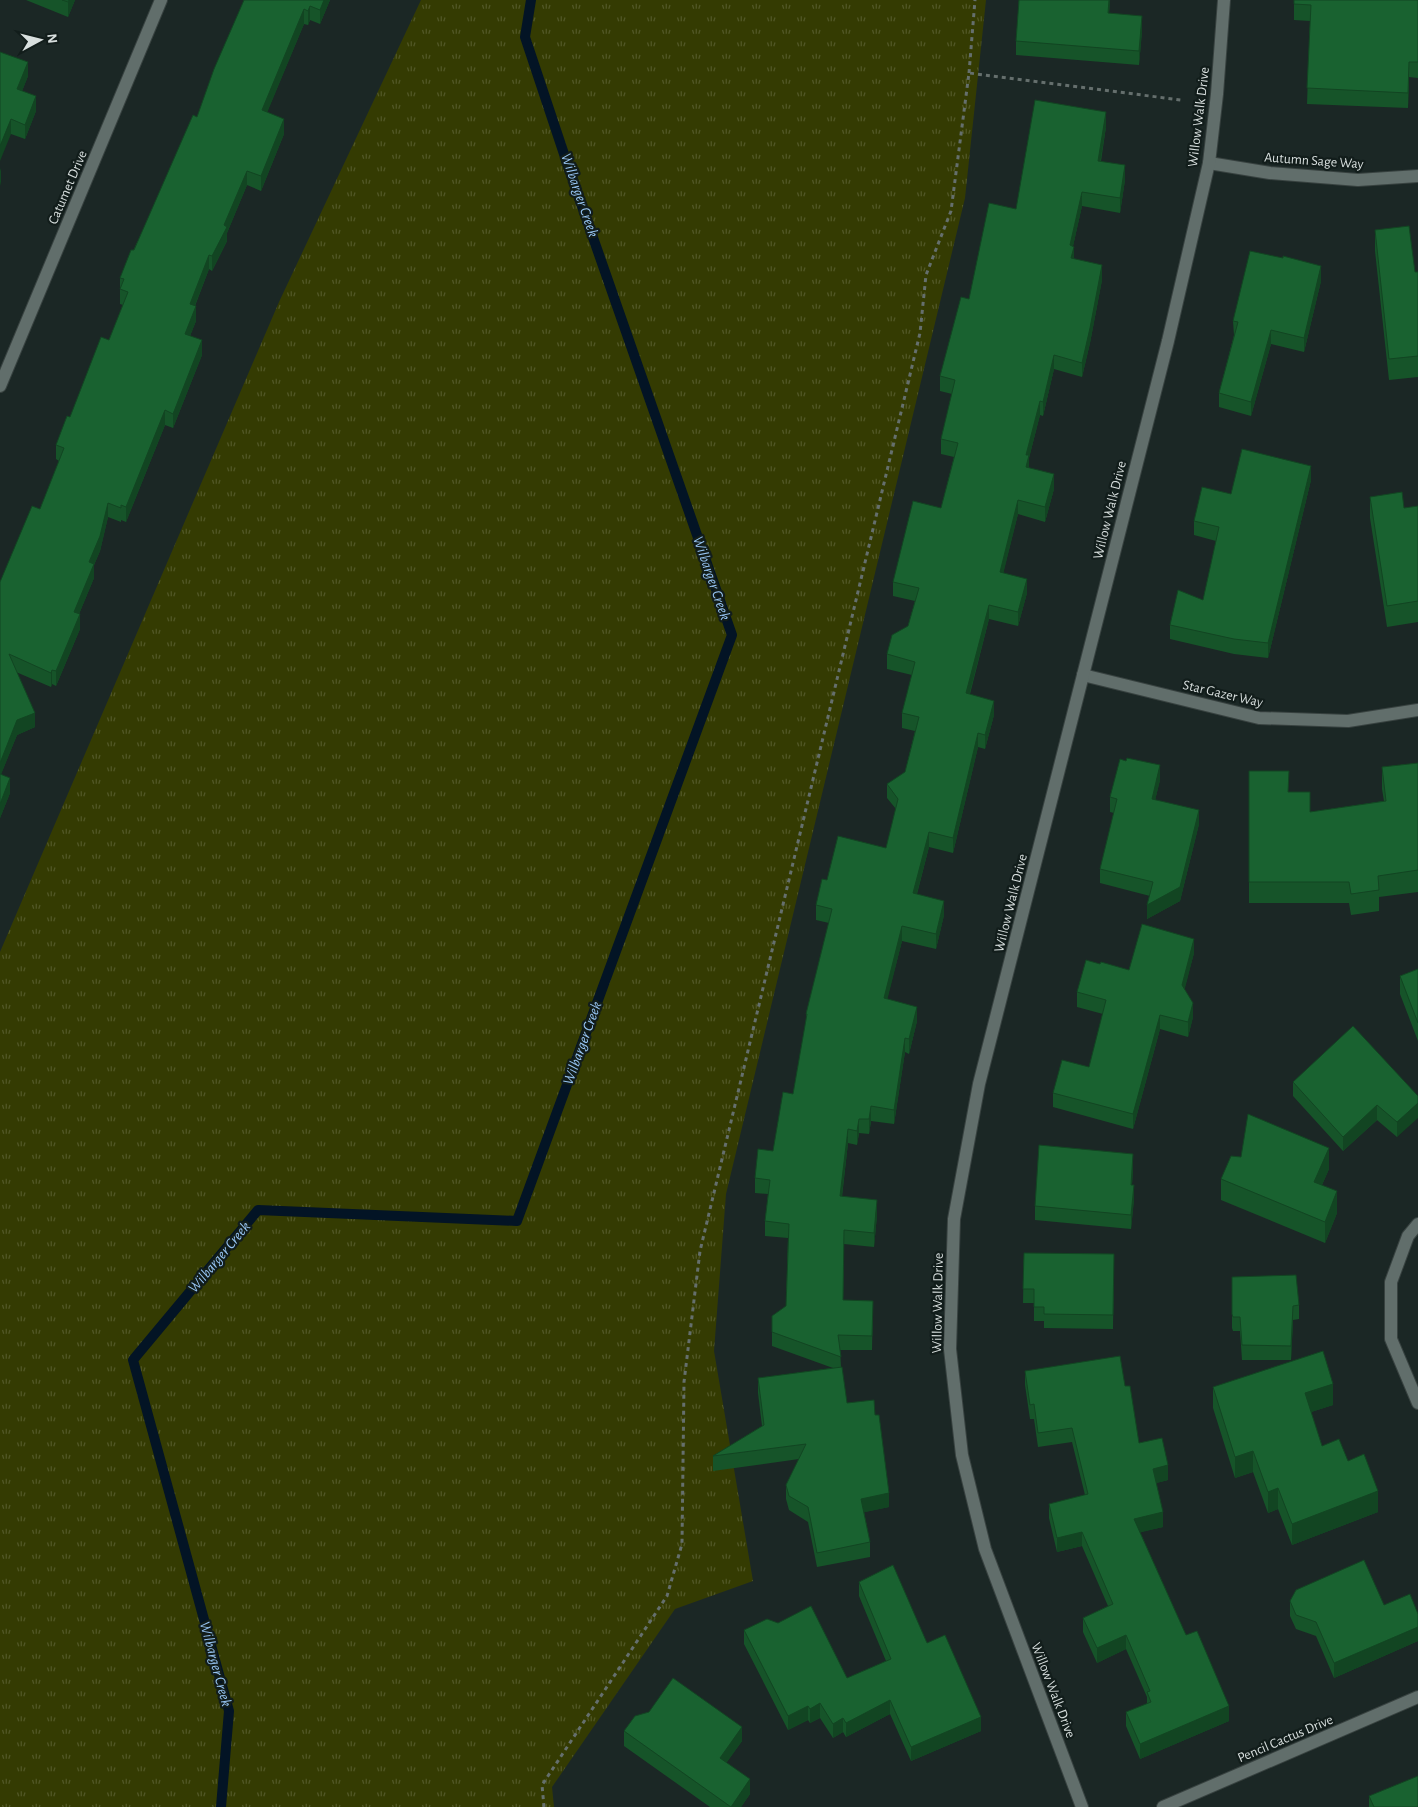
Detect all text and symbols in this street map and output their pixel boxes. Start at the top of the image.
north arrow [15,15,65,65]
text: N [44,33,59,44]
street label: Willow Walk Drive [1186,66,1212,168]
street label: Catumet Drive [46,148,90,226]
water label: Wilbarger Creek [558,151,601,239]
street label: Autumn Sage Way [1264,151,1364,171]
street label: Willow Walk Drive [1091,460,1129,561]
water label: Wilbarger Creek [690,534,733,622]
street label: Star Gazer Way [1181,678,1264,710]
street label: Willow Walk Drive [992,853,1030,954]
water label: Wilbarger Creek [560,999,604,1087]
water label: Wilbarger Creek [186,1219,253,1296]
street label: Willow Walk Drive [930,1253,946,1353]
water label: Wilbarger Creek [197,1620,234,1708]
street label: Willow Walk Drive [1028,1641,1078,1740]
street label: Pencil Cactus Drive [1236,1712,1335,1765]

